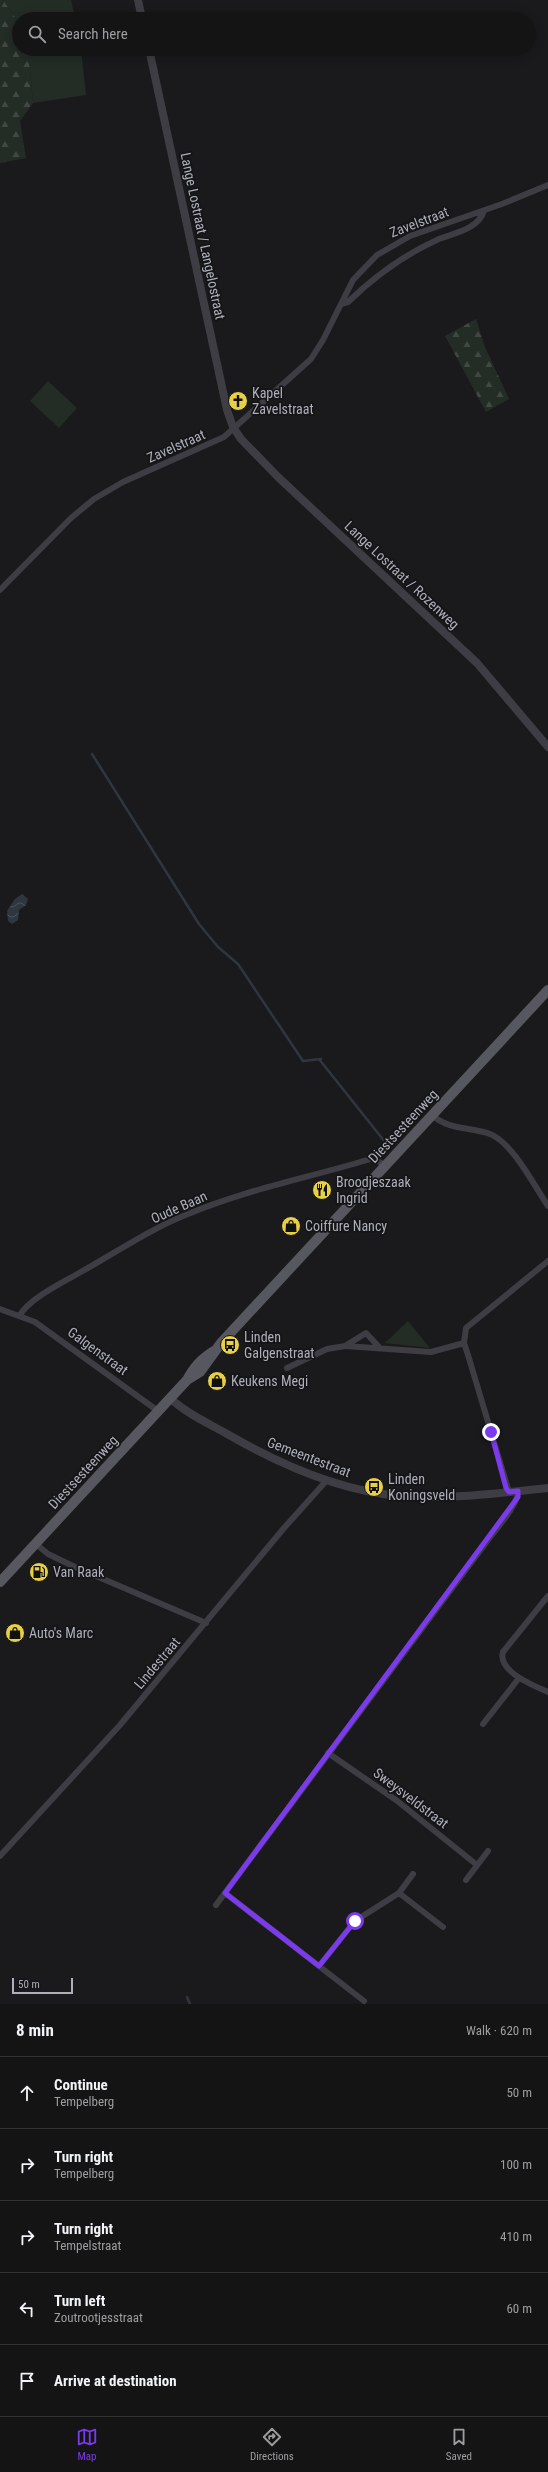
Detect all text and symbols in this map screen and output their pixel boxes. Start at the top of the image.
search box [12,12,536,56]
icon: search [26,23,48,45]
text: Search here [58,25,128,43]
street label: Lange Lostraat / Langelostraat [177,151,229,321]
street label: Zavelstraat [387,203,451,241]
place label: Kapel Zavelstraat [252,385,314,417]
church icon: Kapel Zavelstraat [227,390,249,412]
street label: Zavelstraat [145,426,207,466]
street label: Lange Lostraat / Rozenweg [342,518,462,632]
street label: Diestsesteenweg [365,1086,441,1166]
place label: Broodjeszaak Ingrid [336,1174,411,1206]
restaurant icon: Broodjeszaak Ingrid [311,1179,333,1201]
street label: Oude Baan [148,1188,210,1226]
shop icon: Coiffure Nancy [280,1215,302,1237]
place label: Coiffure Nancy [305,1218,387,1234]
street label: Galgenstraat [65,1324,131,1378]
place label: Linden Galgenstraat [244,1329,315,1361]
bus stop icon: Linden Galgenstraat [219,1334,241,1356]
shop icon: Keukens Megi [206,1370,228,1392]
place label: Keukens Megi [231,1373,308,1389]
route end [482,1423,500,1441]
street label: Diestsesteenweg [45,1432,121,1512]
street label: Gemeentestraat [265,1434,353,1480]
place label: Linden Koningsveld [388,1471,455,1503]
bus stop icon: Linden Koningsveld [363,1476,385,1498]
fuel station icon: Van Raak [28,1561,50,1583]
place label: Van Raak [53,1564,105,1580]
shop icon: Auto's Marc [4,1622,26,1644]
place label: Auto's Marc [29,1625,93,1641]
street label: Lindestraat [131,1634,183,1692]
street label: Sweysveldstraat [370,1765,452,1831]
route start [346,1912,364,1930]
scale bar [12,1976,73,1995]
text: 50 m [18,1978,40,1991]
text: 8 min [16,2020,54,2040]
text: Walk · 620 m [466,2023,532,2038]
text: Continue [54,2076,108,2094]
icon: ahead [16,2082,38,2104]
text: 50 m [506,2085,532,2100]
text: Tempelberg [54,2094,114,2109]
text: Turn right [54,2148,113,2166]
icon: right [16,2154,38,2176]
text: 100 m [500,2157,532,2172]
text: Tempelberg [54,2166,114,2181]
text: Turn right [54,2220,113,2238]
icon: right [16,2226,38,2248]
text: 410 m [500,2229,532,2244]
text: Tempelstraat [54,2238,121,2253]
text: Turn left [54,2292,105,2310]
icon: left [16,2298,38,2320]
text: 60 m [506,2301,532,2316]
text: Zoutrootjesstraat [54,2310,143,2325]
icon: arrive [16,2370,38,2392]
text: Arrive at destination [54,2372,177,2390]
tab: Map [76,2426,98,2463]
tab: Directions [250,2426,294,2463]
tab: Saved [446,2426,472,2463]

